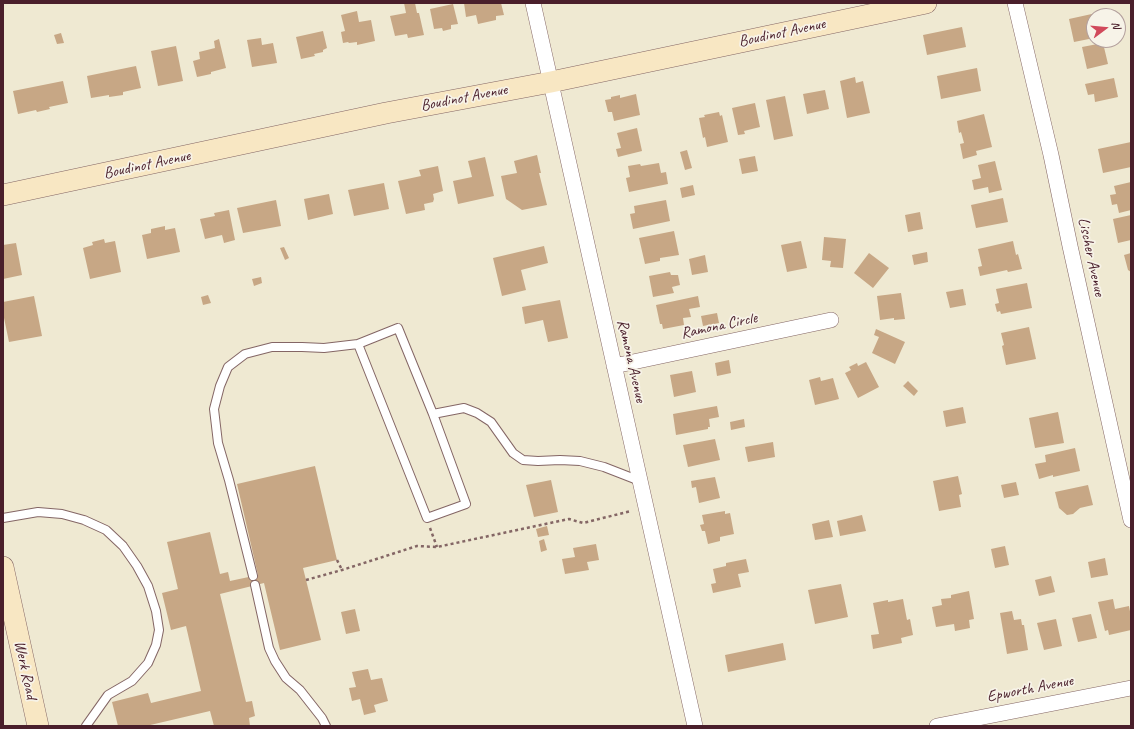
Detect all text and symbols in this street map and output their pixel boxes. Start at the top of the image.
north arrow [1086,8,1126,48]
street label: Boudinot Avenue [737,14,827,52]
text: N [1109,20,1124,30]
street label: Boudinot Avenue [419,80,509,116]
street label: Boudinot Avenue [102,146,192,184]
street label: Lischer Avenue [1073,216,1109,298]
street label: Ramona Circle [679,309,759,343]
street label: Ramona Avenue [612,318,650,404]
street label: Werk Road [9,639,41,701]
street label: Epworth Avenue [985,671,1075,707]

